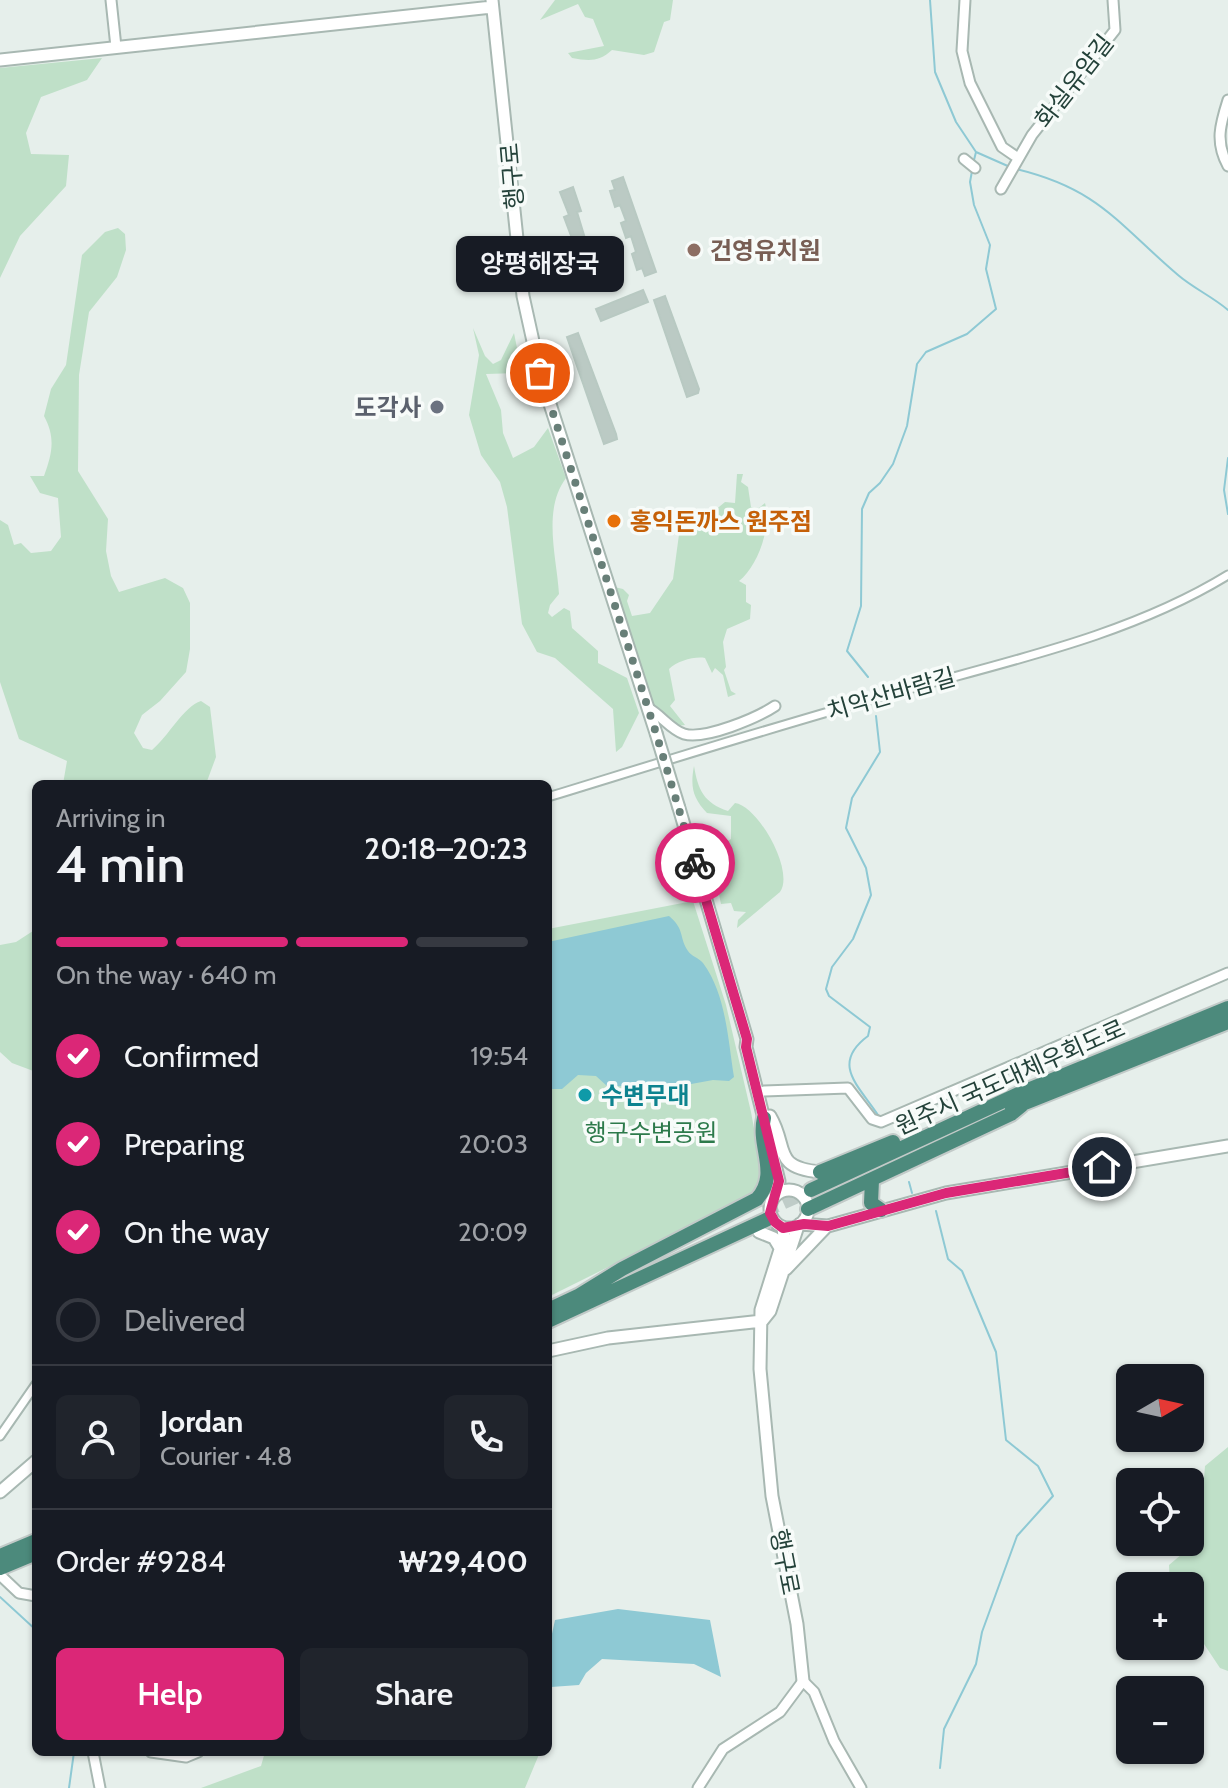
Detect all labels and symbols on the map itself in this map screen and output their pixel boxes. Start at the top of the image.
street label: 화실유암길 [1029,29,1119,133]
street label: 행구로 [495,142,529,210]
place label: 건영유치원 [710,236,820,265]
callout: 양평해장국 [456,237,624,293]
marker: 건영유치원 [685,241,703,259]
pin [506,339,574,407]
place label: 도각사 [355,393,421,422]
marker: 도각사 [428,398,446,416]
place label: 홍익돈까스 원주점 [630,507,812,536]
marker: 홍익돈까스 원주점 [605,512,623,530]
street label: 치악산바람길 [823,662,959,726]
courier [655,823,735,903]
street label: 원주시 국도대체우회도로 [891,1013,1129,1141]
place label: 수변무대 [601,1081,689,1110]
marker: 수변무대 [576,1086,594,1104]
park label: 행구수변공원 [585,1118,717,1147]
pin [1068,1133,1136,1201]
north arrow [1116,1364,1204,1452]
street label: 행구로 [764,1527,806,1597]

